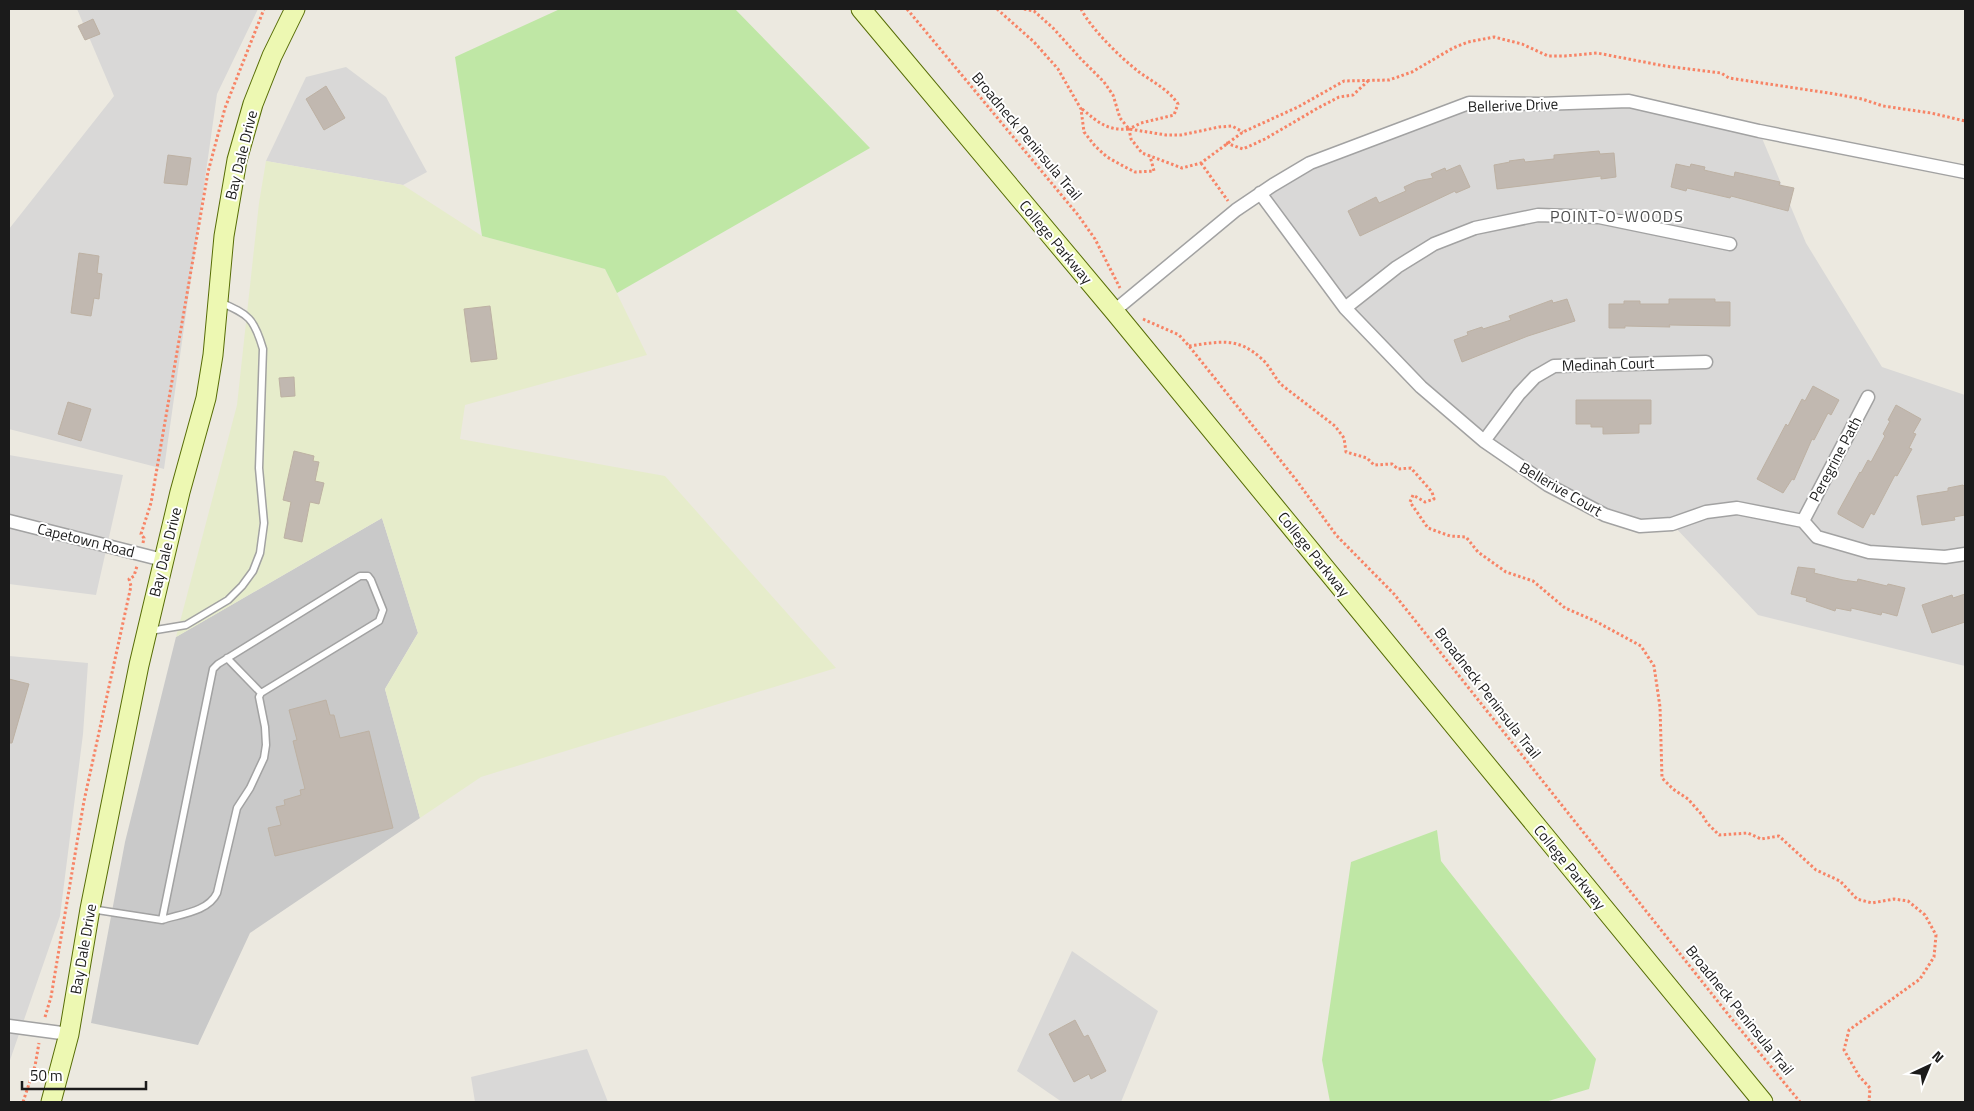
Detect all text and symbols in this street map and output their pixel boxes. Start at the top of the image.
street label: Broadneck Peninsula Trail [966,67,1088,205]
street label: Bellerive Drive [1467,92,1559,118]
street label: Bay Dale Drive [219,108,263,202]
street label: College Parkway [1014,195,1098,289]
district label: POINT-O-WOODS [1550,204,1684,228]
street label: Medinah Court [1561,351,1655,377]
street label: Peregrine Path [1803,412,1867,506]
street label: Bellerive Court [1515,456,1607,522]
street label: Bay Dale Drive [143,505,187,599]
street label: College Parkway [1272,506,1356,602]
street label: Capetown Road [35,517,137,563]
street label: Broadneck Peninsula Trail [1429,622,1547,764]
street label: College Parkway [1528,819,1612,915]
street label: Bay Dale Drive [64,902,102,996]
street label: Broadneck Peninsula Trail [1680,940,1800,1080]
north arrow [1904,1041,1954,1091]
text: N [1928,1045,1949,1067]
scale bar [22,1058,146,1090]
text: 50 m [30,1064,63,1087]

